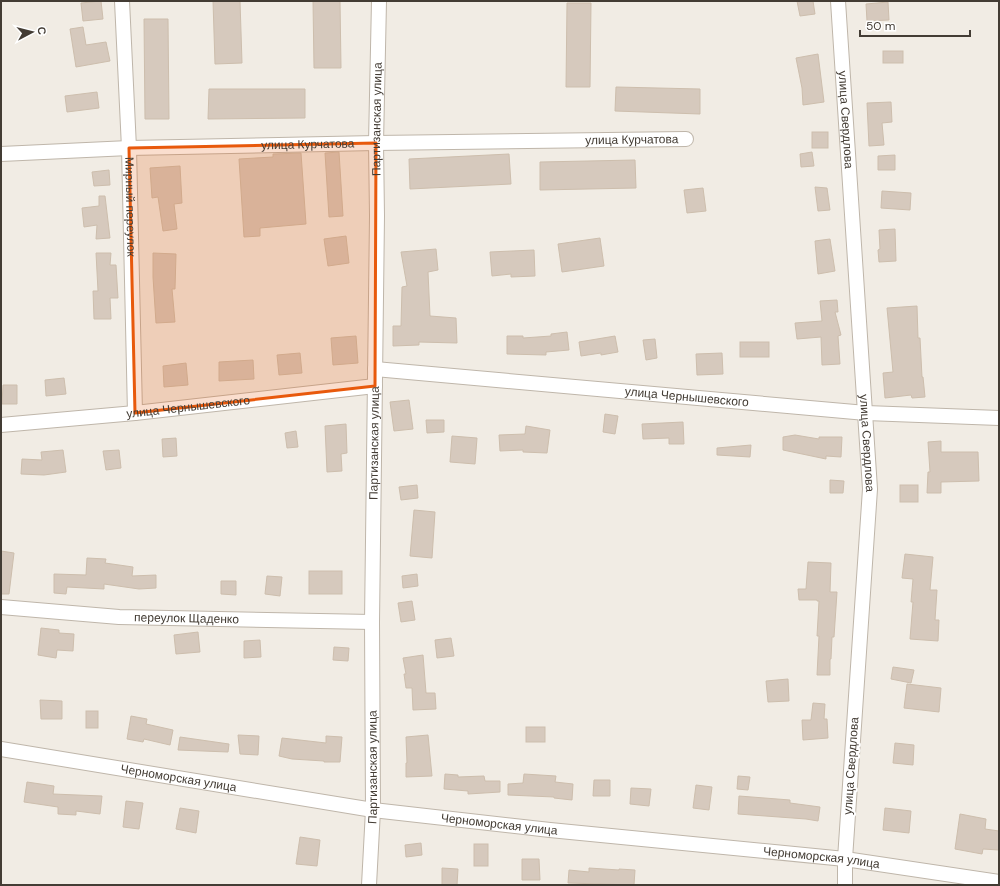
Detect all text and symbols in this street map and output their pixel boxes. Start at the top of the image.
north arrow [12,12,52,52]
scale bar [860,12,970,38]
text: 50 m [866,18,895,34]
text: С [34,26,49,36]
street label: Партизанская улица [368,62,386,176]
street label: улица Свердлова [835,70,857,169]
street label: улица Курчатова [585,131,679,148]
street label: улица Курчатова [261,135,355,153]
street label: Мирный переулок [121,157,139,258]
street label: улица Чернышевского [624,383,750,410]
street label: Партизанская улица [366,386,383,500]
street label: улица Чернышевского [126,392,251,422]
street label: улица Свердлова [856,394,878,493]
street label: переулок Щаденко [134,609,240,627]
street label: Партизанская улица [364,710,381,824]
street label: улица Свердлова [840,716,862,815]
street label: Черноморская улица [119,761,238,796]
street label: Черноморская улица [440,810,559,839]
street label: Черноморская улица [762,843,881,872]

